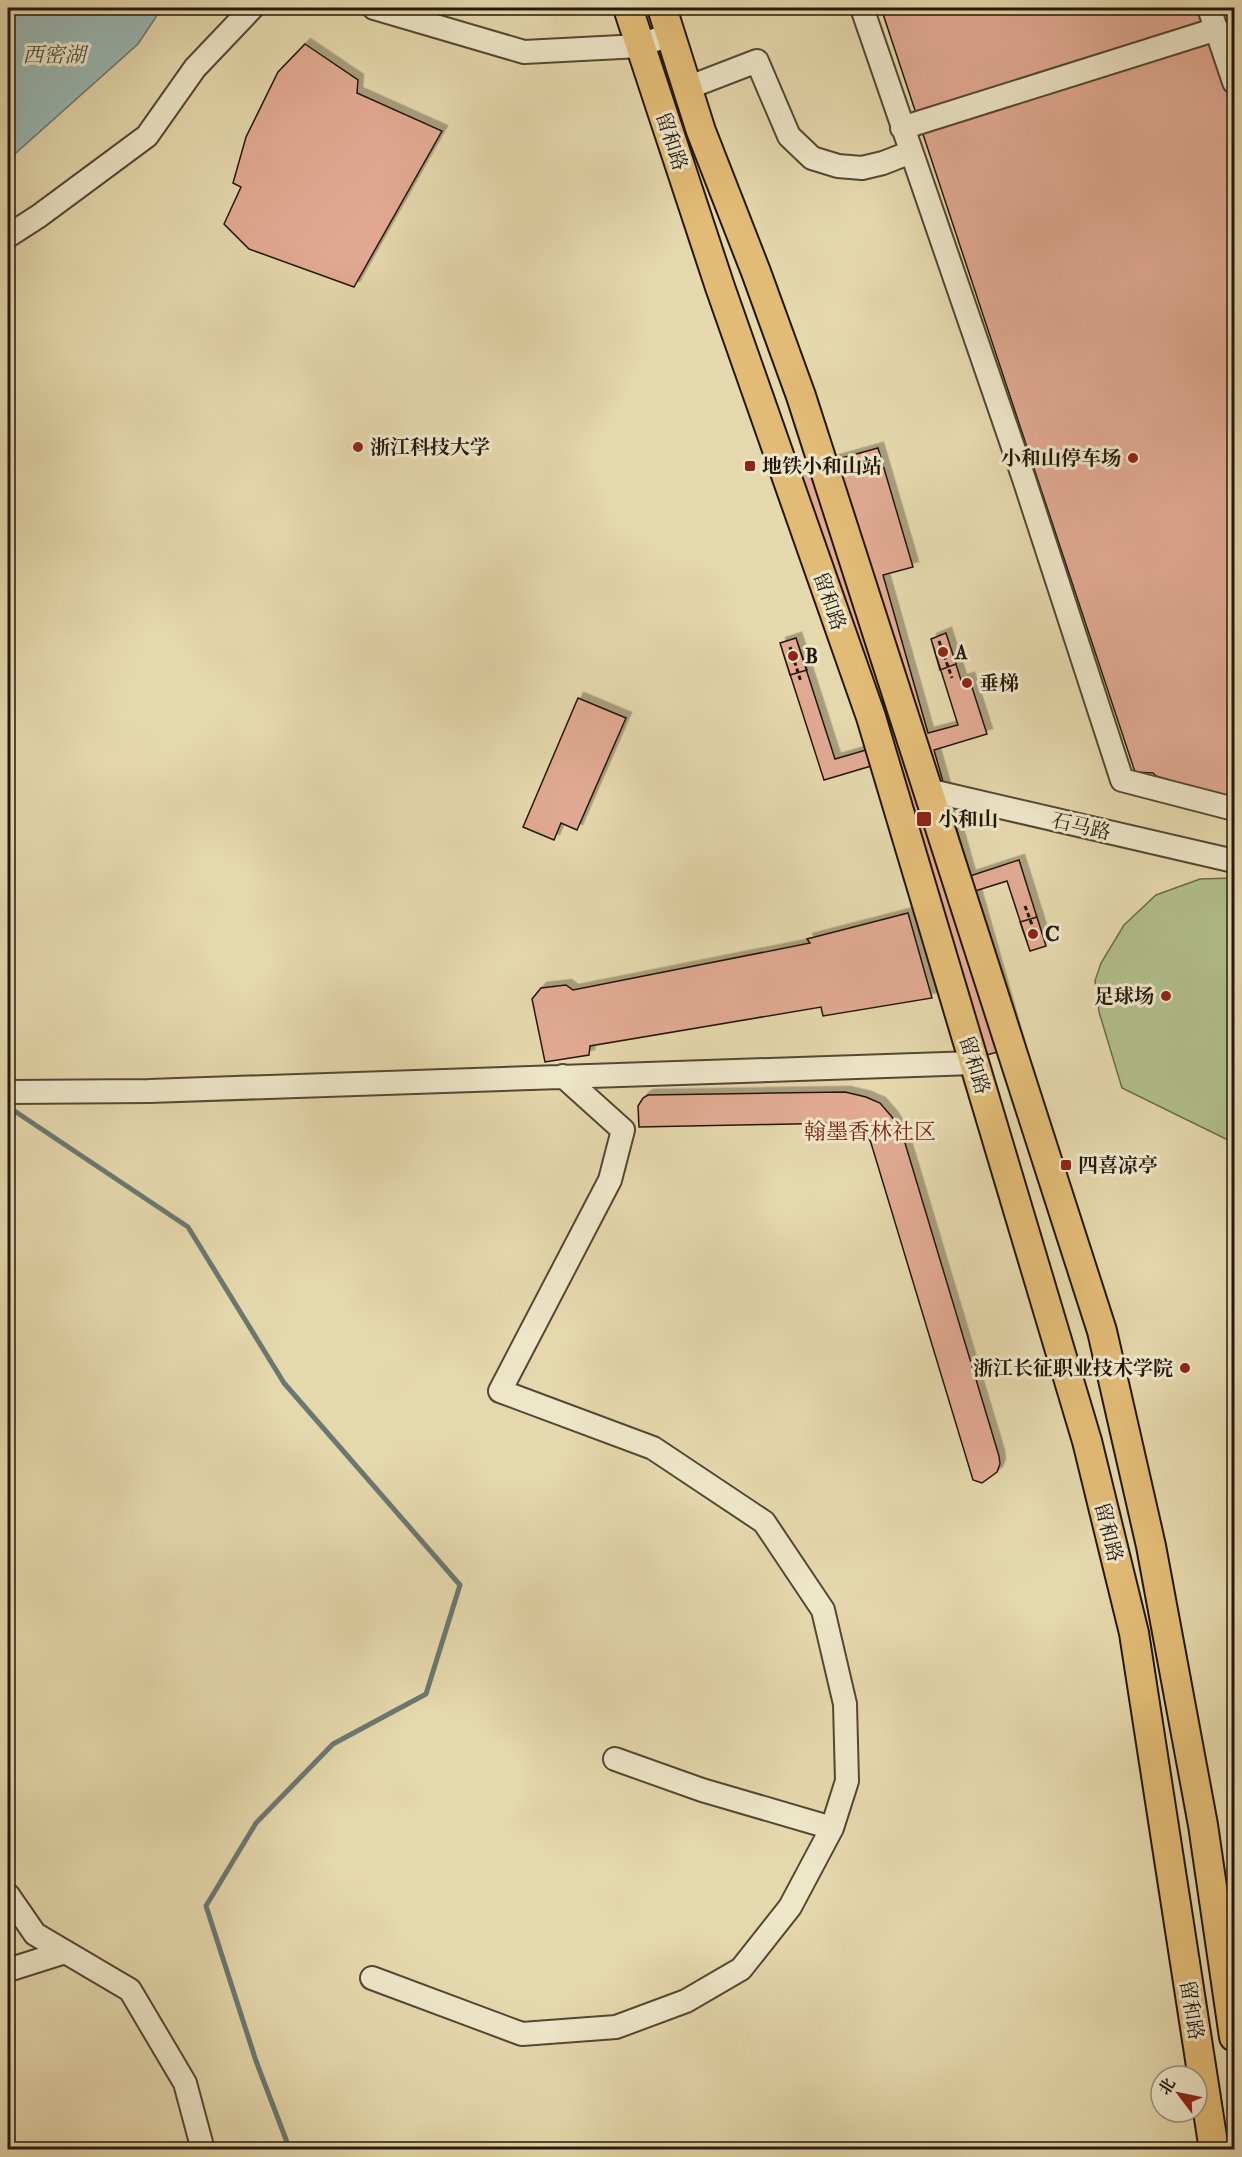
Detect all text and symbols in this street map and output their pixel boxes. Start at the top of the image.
water label: 西密湖 [23,42,89,69]
street label: 留和路 [650,109,693,174]
place label: 浙江科技大学 [370,435,490,460]
marker: 浙江科技大学 [351,440,365,454]
place label: 小和山停车场 [1001,446,1121,471]
marker: 小和山停车场 [1126,451,1140,465]
place label: 地铁小和山站 [762,454,882,479]
marker: 地铁小和山站 [743,459,757,473]
street label: 留和路 [808,569,851,634]
place label: A [954,640,968,665]
place label: B [805,644,818,669]
marker: A [936,645,950,659]
marker: B [786,649,800,663]
place label: 垂梯 [979,671,1019,696]
marker: 垂梯 [960,676,974,690]
place label: 小和山 [938,807,998,832]
street label: 石马路 [1049,808,1113,845]
marker: 小和山 [915,810,933,828]
place label: C [1045,922,1060,947]
marker: C [1026,927,1040,941]
place label: 足球场 [1094,984,1154,1009]
marker: 足球场 [1159,989,1173,1003]
street label: 留和路 [954,1033,995,1097]
district label: 翰墨香林社区 [804,1118,936,1146]
place label: 四喜凉亭 [1078,1153,1158,1178]
marker: 四喜凉亭 [1059,1158,1073,1172]
place label: 浙江长征职业技术学院 [973,1356,1173,1381]
marker: 浙江长征职业技术学院 [1178,1361,1192,1375]
street label: 留和路 [1089,1500,1128,1564]
street label: 留和路 [1174,1978,1209,2042]
north arrow [1149,2064,1209,2124]
text: 北 [1154,2074,1180,2099]

